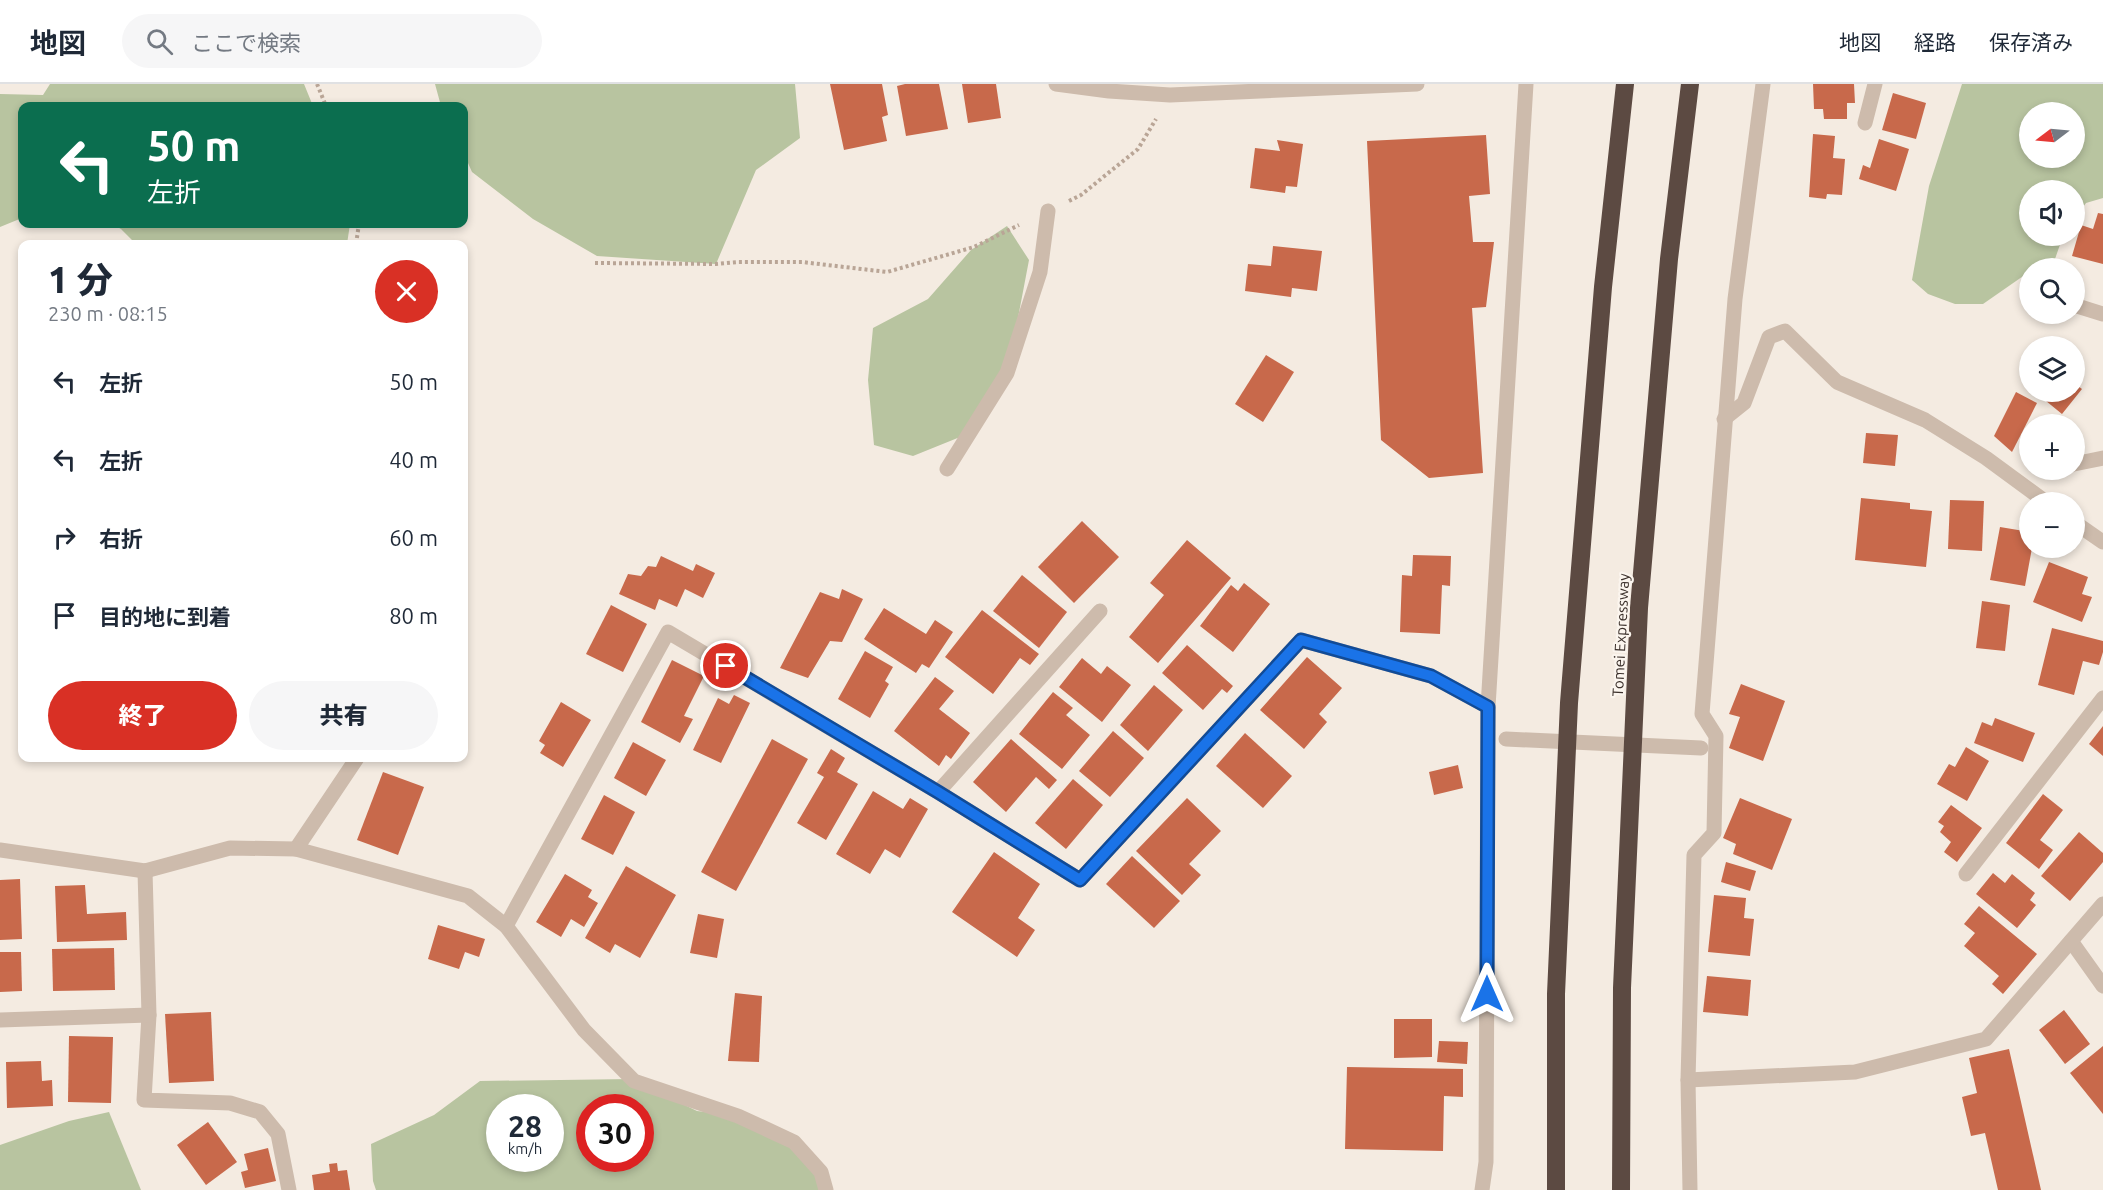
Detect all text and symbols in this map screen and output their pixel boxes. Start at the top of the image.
search box [122,14,542,68]
icon: search [143,25,176,58]
text: 地図 [30,27,86,58]
text: ここで検索 [191,30,301,55]
text: 地図 [1839,30,1881,54]
text: 経路 [1914,30,1956,54]
text: 保存済み [1989,30,2073,54]
north arrow [2019,102,2085,168]
map controls [2019,102,2085,558]
text: 50 m [147,122,241,169]
icon: left [48,126,126,204]
text: 左折 [147,177,201,207]
button: sound [2019,180,2085,246]
button: search [2019,258,2085,324]
text: 1 分 [48,259,113,300]
button: close [375,260,438,323]
text: 230 m · 08:15 [48,302,168,325]
button: layers [2019,336,2085,402]
icon: left [48,365,81,398]
text: 50 m [389,369,438,394]
text: 左折 [99,370,143,395]
button: + [2019,414,2085,480]
icon: left [48,443,81,476]
text: 40 m [389,447,438,472]
text: 左折 [99,448,143,473]
button: − [2019,492,2085,558]
icon: right [48,521,81,554]
text: 60 m [389,525,438,550]
text: 右折 [99,526,143,551]
street label: Tomei Expressway [1609,573,1632,697]
icon: arrive [48,599,81,632]
text: 80 m [389,603,438,628]
text: 目的地に到着 [99,604,231,629]
pin [700,640,751,691]
icon: arrive [709,649,742,682]
button: 終了 [48,681,237,750]
button: 共有 [249,681,438,750]
position arrow [1455,962,1519,1026]
speed limit sign: 30 [576,1094,654,1172]
text: 28 [508,1109,542,1143]
text: km/h [508,1140,542,1157]

